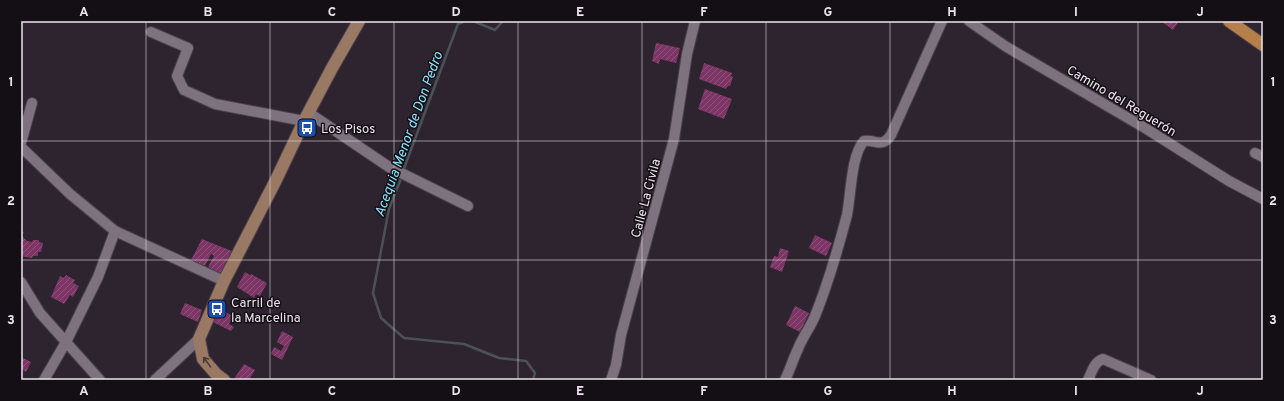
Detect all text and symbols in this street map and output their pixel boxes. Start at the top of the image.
text: A [79,5,89,21]
text: B [204,5,213,21]
text: C [328,5,336,21]
text: D [451,5,461,21]
text: E [576,5,584,21]
text: F [700,5,708,21]
text: G [824,5,833,21]
text: H [947,5,957,21]
text: I [1074,5,1078,21]
text: J [1196,5,1204,21]
water label: Acequia Menor de Don Pedro [372,49,447,219]
street label: Camino del Reguerón [1063,63,1179,141]
text: 1 [8,75,14,91]
text: 1 [1270,75,1276,91]
bus stop icon: Los Pisos [296,117,318,139]
place label: Los Pisos [321,122,375,138]
street label: Calle La Civila [629,157,665,240]
text: 2 [7,194,15,210]
text: 2 [1269,194,1277,210]
place label: Carril de la Marcelina [231,296,301,327]
bus stop icon: Carril de la Marcelina [206,298,228,320]
text: 3 [7,313,15,329]
text: 3 [1269,313,1277,329]
one-way arrow [203,357,211,368]
text: A [79,384,89,400]
text: B [204,384,213,400]
text: C [328,384,336,400]
text: D [451,384,461,400]
text: E [576,384,584,400]
text: F [700,384,708,400]
text: G [824,384,833,400]
text: H [947,384,957,400]
text: I [1074,384,1078,400]
text: J [1196,384,1204,400]

